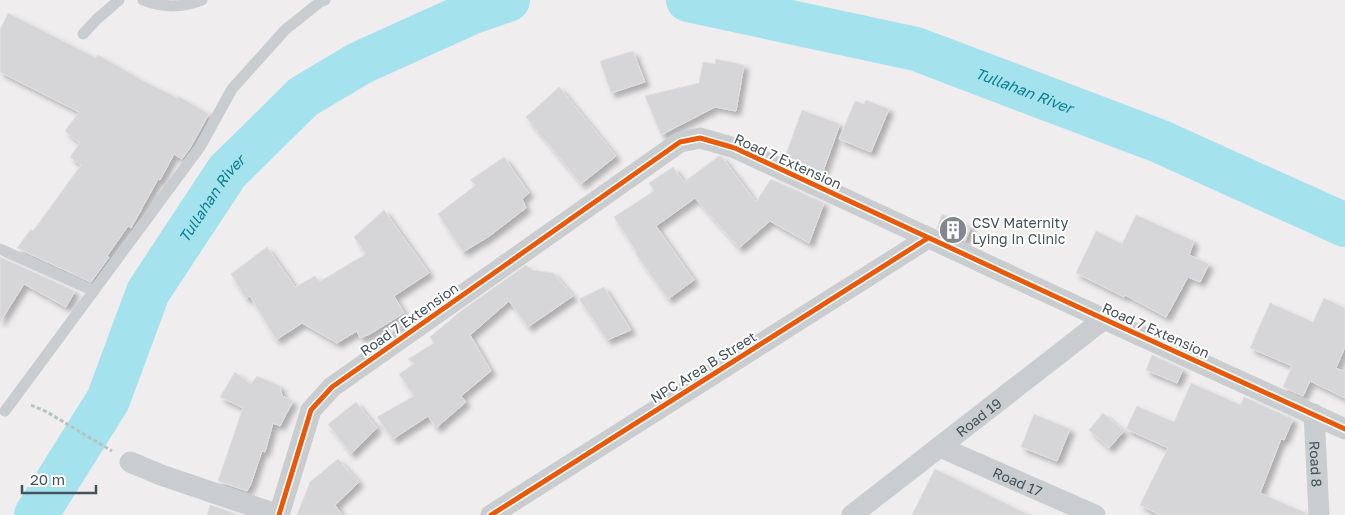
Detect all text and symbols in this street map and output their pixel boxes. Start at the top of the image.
water label: Tullahan River [973,63,1078,117]
street label: Road 7 Extension [732,130,844,192]
water label: Tullahan River [174,149,250,245]
place label: CSV Maternity Lying In Clinic [972,214,1068,247]
building icon: CSV Maternity Lying In Clinic [938,215,968,245]
street label: Road 7 Extension [357,279,461,359]
street label: Road 7 Extension [1100,299,1212,361]
street label: NPC Area B Street [647,328,759,406]
street label: Road 19 [952,394,1004,440]
street label: Road 8 [1307,440,1326,488]
scale bar [22,462,96,494]
street label: Road 17 [991,463,1045,499]
text: 20 m [30,470,65,488]

